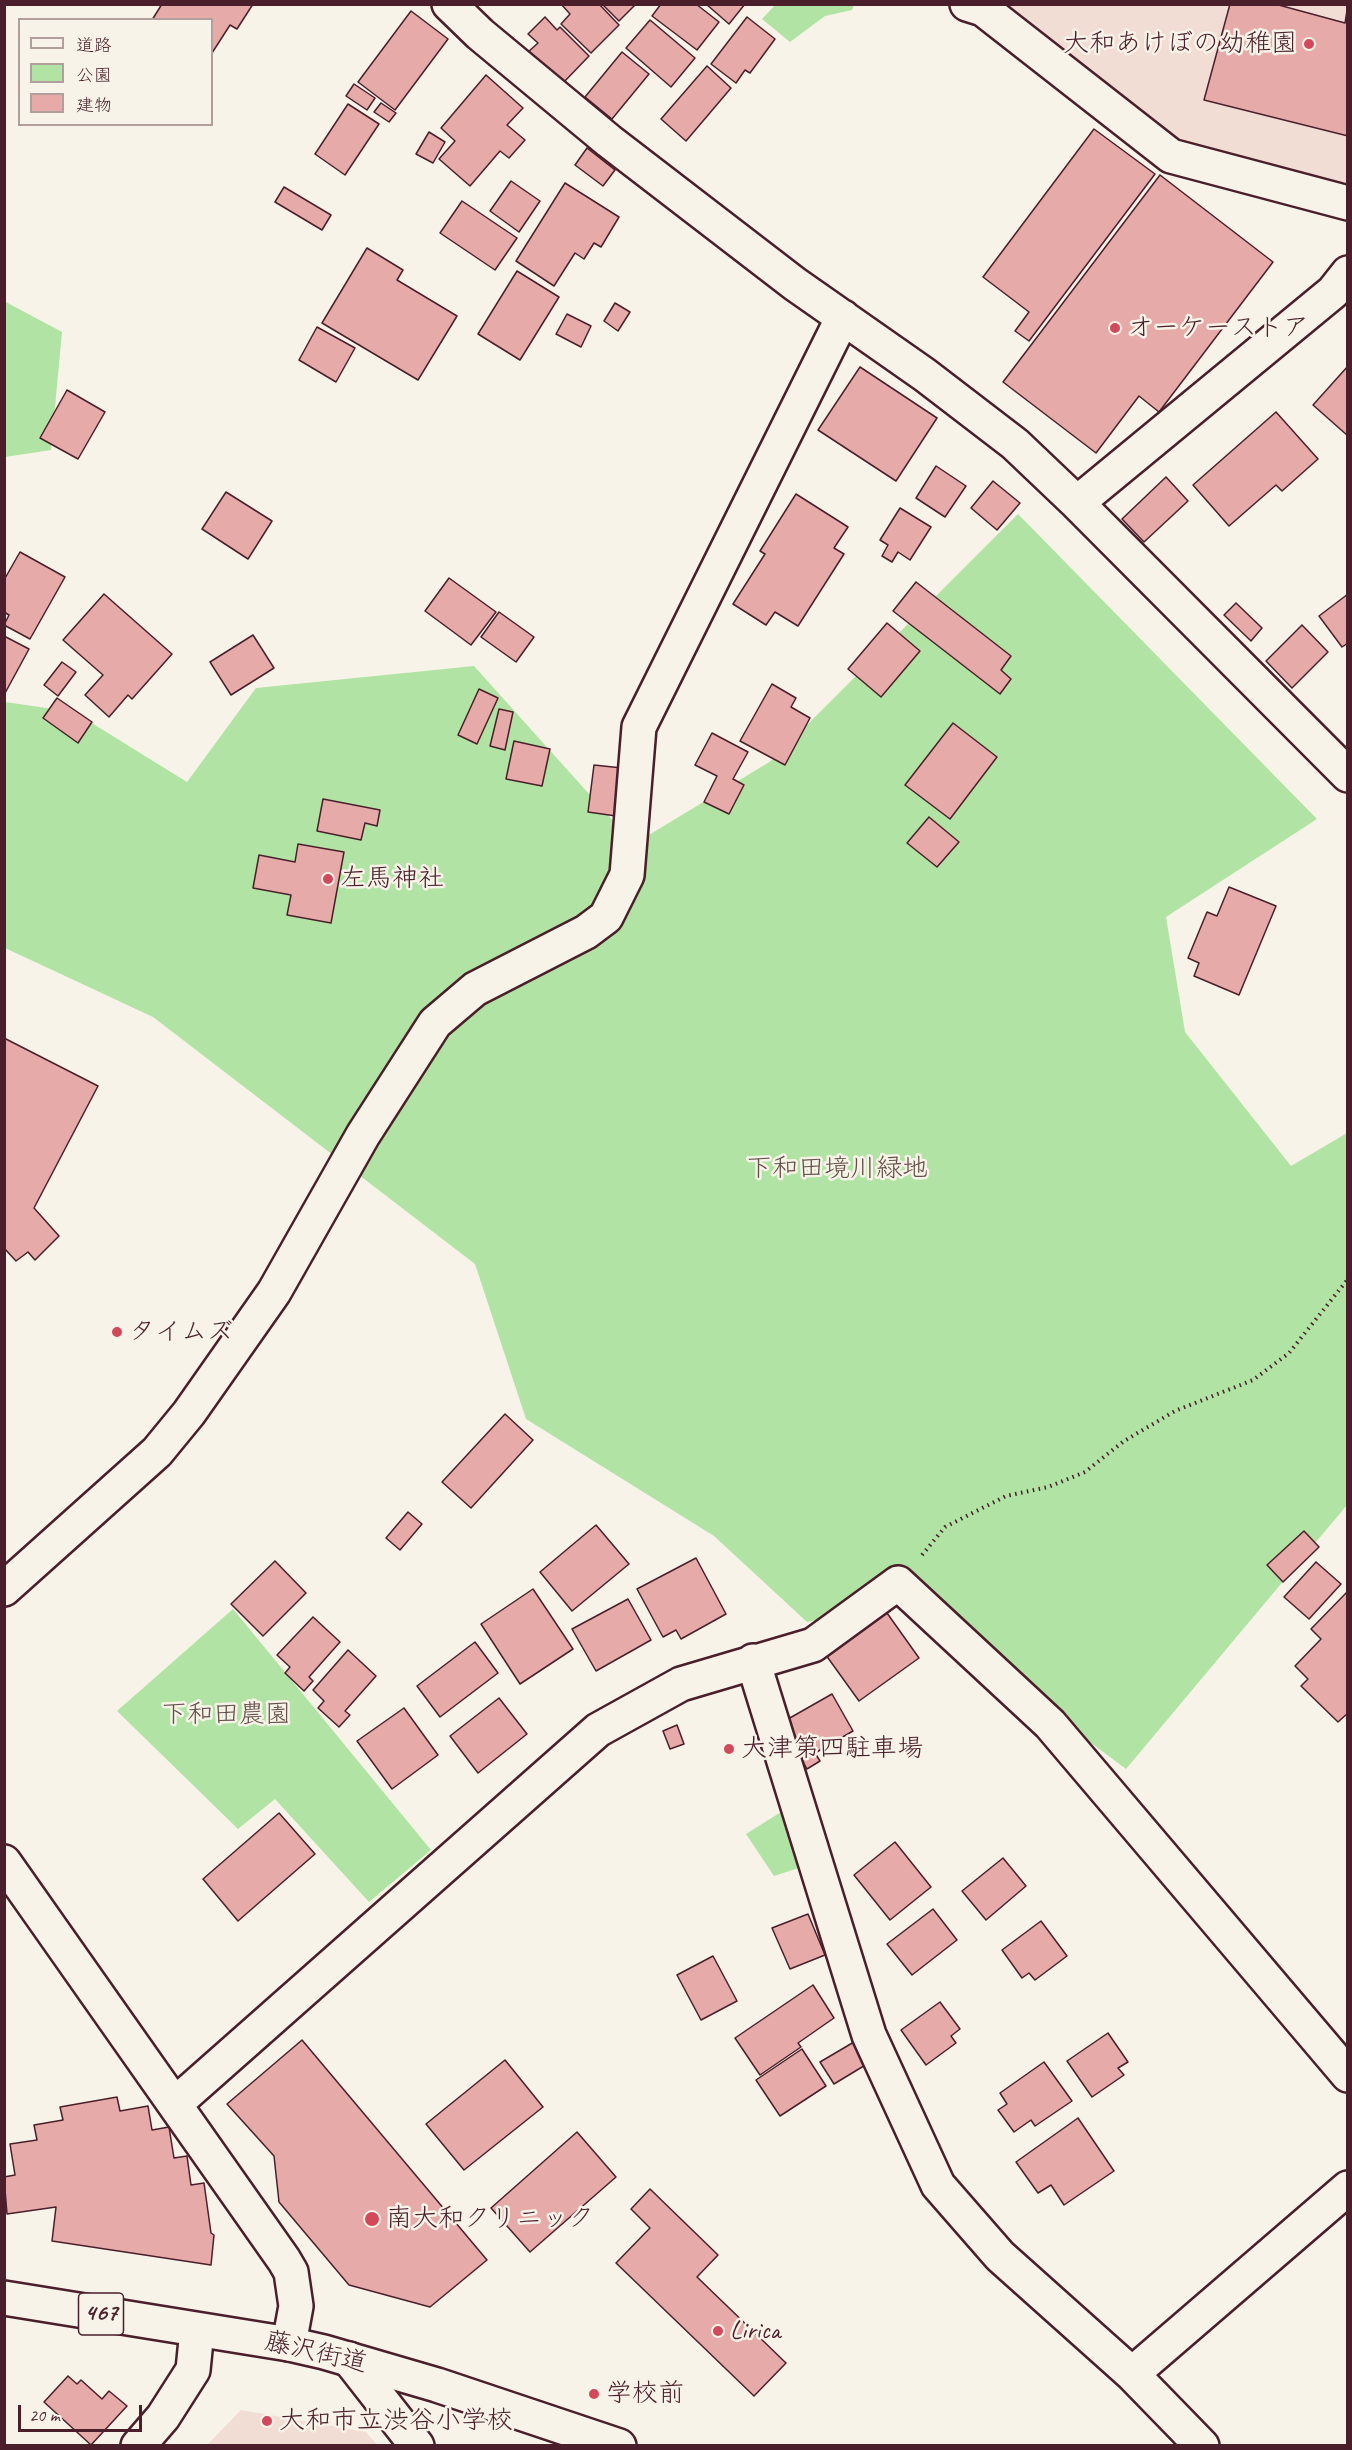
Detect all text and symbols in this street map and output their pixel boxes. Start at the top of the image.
legend [18,18,213,126]
place label: 大和あけぼの幼稚園 [1063,28,1297,60]
text: 道路 [76,34,112,56]
marker: 大和あけぼの幼稚園 [1302,37,1316,51]
text: 公園 [76,64,112,86]
text: 建物 [76,94,112,116]
place label: オーケーストア [1127,312,1309,344]
marker: オーケーストア [1108,321,1122,335]
place label: 左馬神社 [340,863,444,895]
marker: 左馬神社 [321,872,335,886]
park label: 下和田境川緑地 [746,1153,928,1185]
place label: タイムズ [129,1316,233,1348]
marker: タイムズ [110,1325,124,1339]
park label: 下和田農園 [161,1699,291,1731]
place label: 大津第四駐車場 [741,1733,923,1765]
marker: 大津第四駐車場 [722,1742,736,1756]
place label: 南大和クリニック [386,2203,594,2235]
marker: 南大和クリニック [363,2210,381,2228]
road number: 467 [78,2293,124,2335]
place label: Lirica [730,2315,780,2347]
marker: Lirica [711,2324,725,2338]
street label: 藤沢街道 [262,2326,370,2380]
place label: 学校前 [606,2378,684,2410]
marker: 学校前 [587,2387,601,2401]
scale bar [21,2393,146,2431]
text: 20 m [29,2404,60,2426]
place label: 大和市立渋谷小学校 [279,2405,513,2437]
marker: 大和市立渋谷小学校 [260,2414,274,2428]

